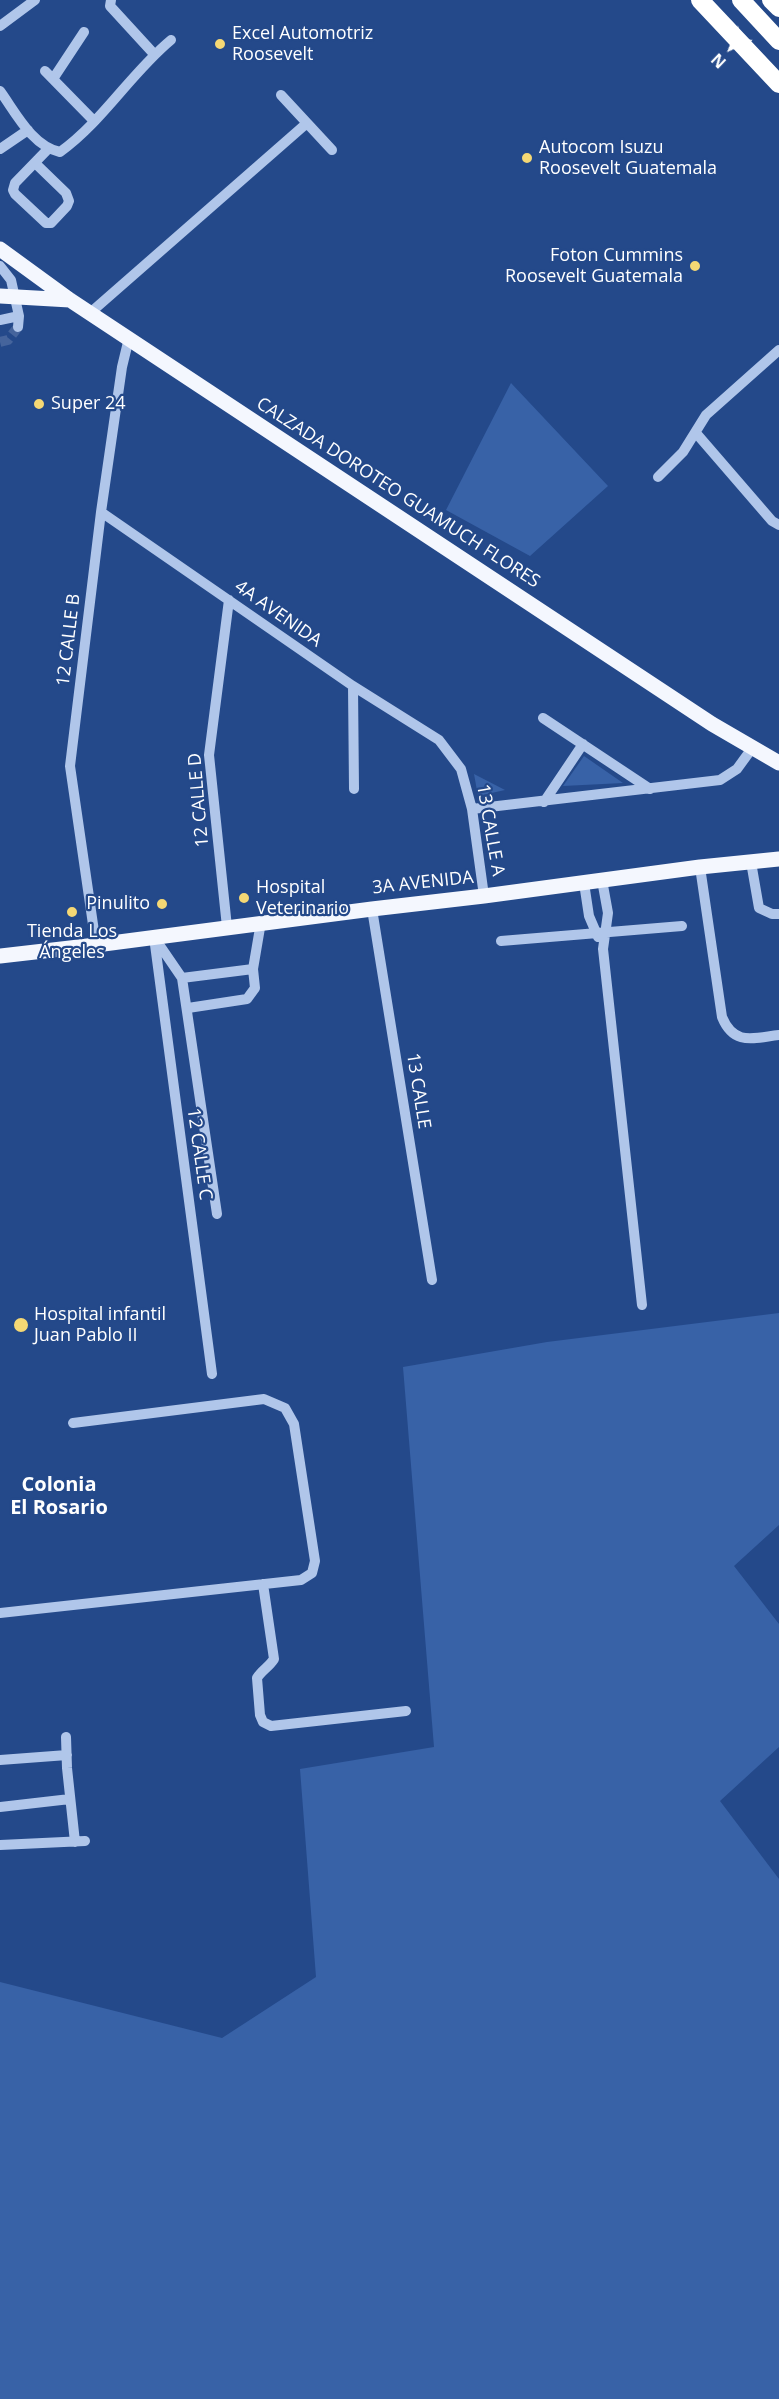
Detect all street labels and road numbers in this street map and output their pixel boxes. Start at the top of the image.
street label: CALZADA DOROTEO GUAMUCH FLORES [252,393,544,593]
street label: 4A AVENIDA [230,576,326,652]
street label: 12 CALLE B [53,592,85,688]
street label: 12 CALLE D [184,752,214,848]
street label: 13 CALLE A [471,782,509,878]
street label: 3A AVENIDA [371,867,475,899]
street label: 13 CALLE [401,1051,435,1131]
street label: 12 CALLE C [182,1107,216,1201]

